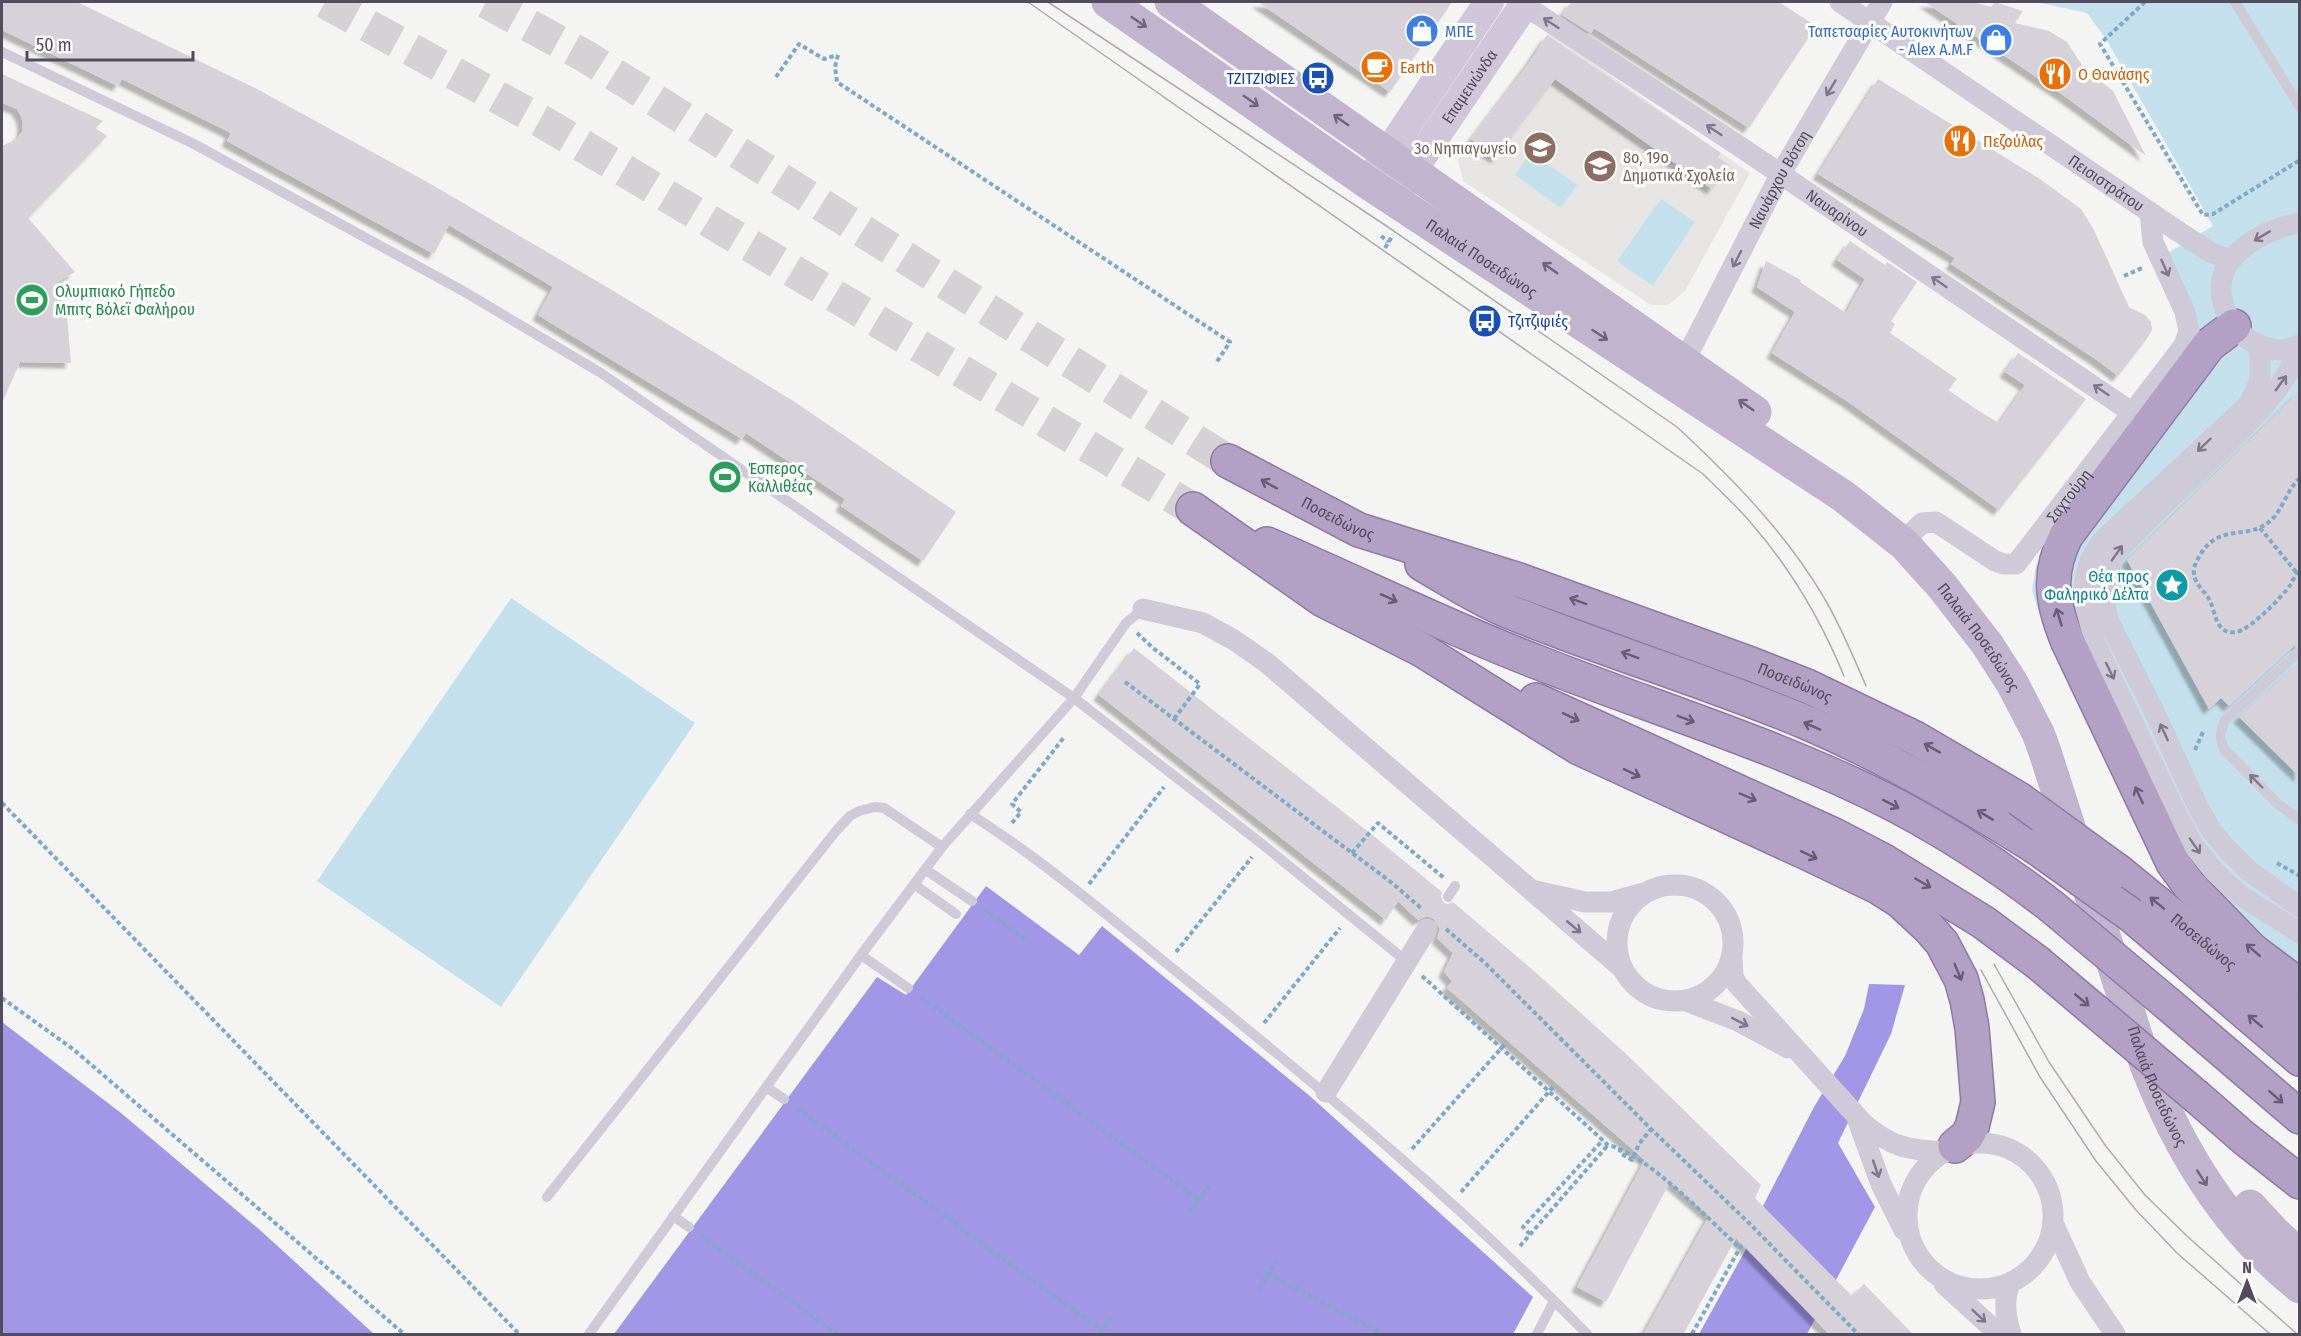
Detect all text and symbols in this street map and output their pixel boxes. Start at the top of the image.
shop icon: ΜΠΕ [1404,13,1440,49]
one-way arrow [1130,16,1146,28]
one-way arrow [1543,16,1560,29]
place label: ΜΠΕ [1445,22,1474,41]
place label: Ταπετσαρίες Αυτοκινήτων - Alex A.M.F [1808,22,1973,59]
shop icon: Ταπετσαρίες Αυτοκινήτων - Alex A.M.F [1978,22,2014,58]
scale bar [27,24,194,62]
text: 50 m [36,34,72,56]
street label: Επαμεινώνδα [1438,46,1501,127]
cafe icon: Earth [1359,49,1395,85]
restaurant icon: Ο Θανάσης [2037,56,2073,92]
place label: Earth [1400,58,1434,77]
bus stop icon: ΤΖΙΤΖΙΦΙΕΣ [1300,60,1336,96]
place label: Ο Θανάσης [2078,65,2150,84]
place label: ΤΖΙΤΖΙΦΙΕΣ [1227,69,1295,88]
one-way arrow [1825,79,1837,96]
one-way arrow [1243,95,1259,107]
one-way arrow [1333,114,1349,126]
restaurant icon: Πεζούλας [1942,123,1978,159]
one-way arrow [1706,124,1723,136]
street label: Ναυάρχου Βότση [1745,127,1814,232]
school or university icon: 3ο Νηπιαγωγείο [1522,130,1558,166]
place label: Πεζούλας [1983,132,2043,151]
place label: 3ο Νηπιαγωγείο [1414,139,1517,158]
school or university icon: 8ο, 19ο Δημοτικά Σχολεία [1582,148,1618,184]
place label: 8ο, 19ο Δημοτικά Σχολεία [1623,148,1735,185]
street label: Πεισιστράτου [2065,151,2148,216]
street label: Ναυαρίνου [1802,185,1872,241]
street label: Παλαιά Ποσειδώνος [1422,215,1541,302]
one-way arrow [2254,231,2271,243]
one-way arrow [1731,249,1742,267]
one-way arrow [2160,259,2172,277]
one-way arrow [1543,261,1559,274]
one-way arrow [1931,276,1948,288]
sports icon: Ολυμπιακό Γήπεδο Μπιτς Βόλεϊ Φαλήρου [14,282,50,318]
place label: Ολυμπιακό Γήπεδο Μπιτς Βόλεϊ Φαλήρου [55,282,195,319]
bus stop icon: Τζιτζιφιές [1467,303,1503,339]
place label: Τζιτζιφιές [1508,312,1568,331]
one-way arrow [1591,330,1608,342]
one-way arrow [2275,376,2287,392]
one-way arrow [2093,384,2110,396]
one-way arrow [1738,399,1754,411]
one-way arrow [2197,437,2212,451]
sports icon: Έσπερος Καλλιθέας [707,459,743,495]
place label: Έσπερος Καλλιθέας [748,459,813,496]
street label: Σαχτούρη [2043,465,2096,526]
one-way arrow [1261,478,1278,490]
street label: Ποσειδώνος [1298,492,1377,544]
one-way arrow [2111,546,2123,562]
place label: Θέα προς Φαληρικό Δέλτα [2044,567,2149,604]
place icon: Θέα προς Φαληρικό Δέλτα [2154,567,2190,603]
street label: Παλαιά Ποσειδώνος [1933,579,2024,695]
one-way arrow [1379,593,1397,604]
one-way arrow [1569,595,1588,606]
one-way arrow [2053,608,2064,627]
one-way arrow [1621,649,1640,660]
street label: Ποσειδώνος [1755,659,1835,707]
one-way arrow [2104,662,2116,680]
one-way arrow [1561,711,1579,723]
one-way arrow [1676,714,1695,725]
one-way arrow [1803,719,1821,731]
one-way arrow [2157,723,2168,741]
one-way arrow [1924,742,1941,754]
one-way arrow [1623,767,1641,779]
one-way arrow [2248,774,2263,789]
one-way arrow [2133,786,2145,804]
one-way arrow [1739,792,1757,803]
one-way arrow [1882,799,1900,810]
one-way arrow [1977,809,1994,821]
one-way arrow [2189,838,2201,854]
one-way arrow [1800,849,1818,861]
one-way arrow [1914,878,1931,890]
one-way arrow [2149,897,2165,910]
street label: Ποσειδώνος [2167,909,2240,974]
one-way arrow [1566,920,1581,934]
one-way arrow [2246,943,2261,957]
one-way arrow [1953,963,1964,981]
one-way arrow [2074,993,2089,1007]
one-way arrow [2248,1014,2263,1028]
one-way arrow [1730,1017,1748,1028]
street label: Παλαιά Ποσειδώνος [2124,1024,2191,1150]
one-way arrow [2268,1090,2283,1104]
one-way arrow [1872,1159,1883,1178]
one-way arrow [2196,1169,2208,1186]
north arrow [2217,1252,2277,1312]
text: N [2242,1258,2252,1277]
one-way arrow [1972,1309,1987,1323]

